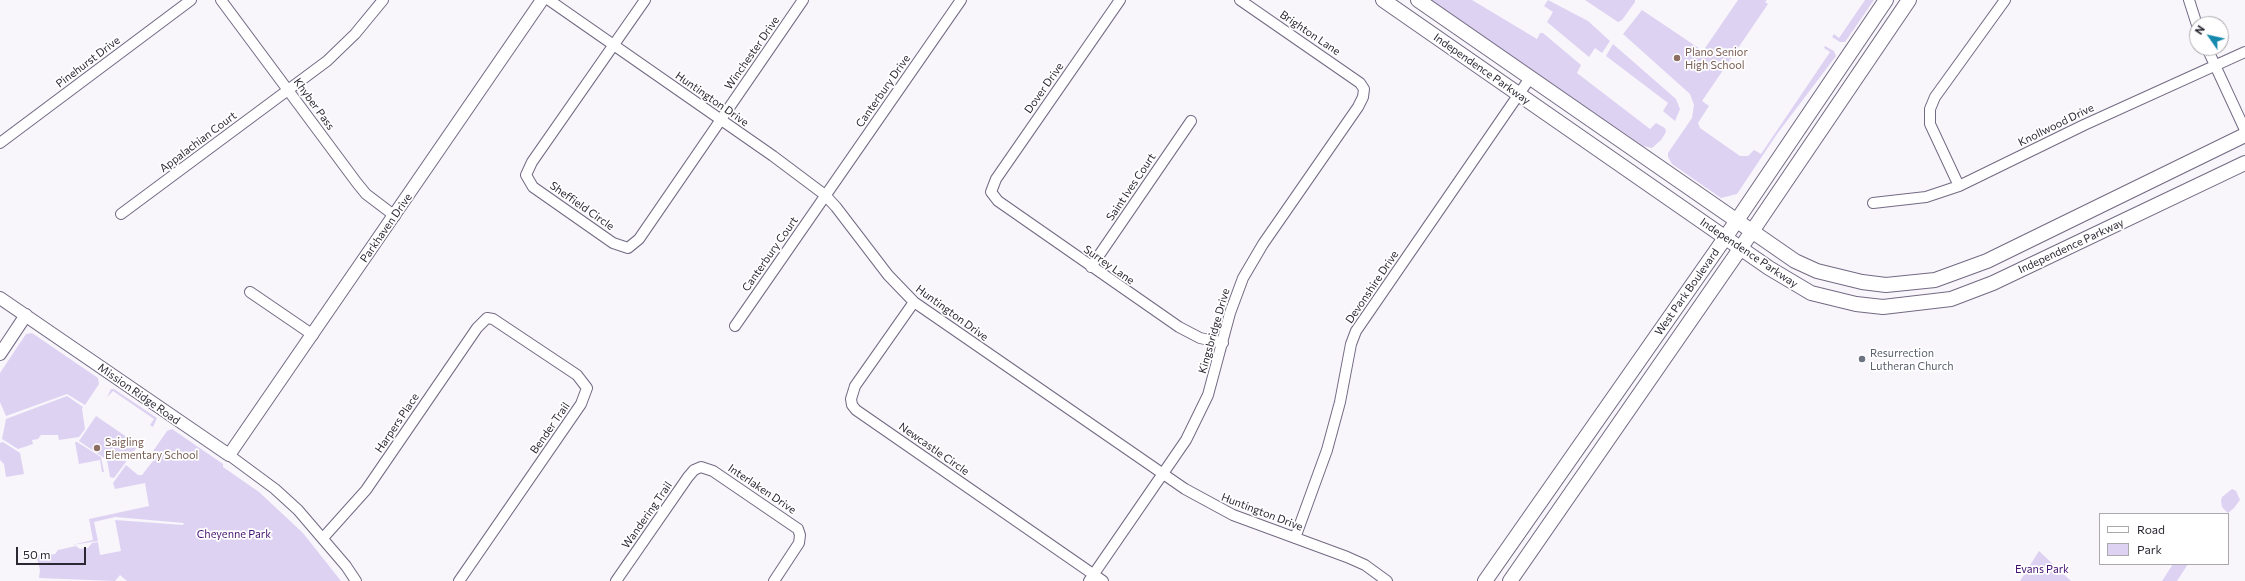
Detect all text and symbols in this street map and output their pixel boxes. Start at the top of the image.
street label: Brighton Lane [1277,8,1343,58]
street label: Winchester Drive [722,14,782,92]
north arrow [2189,16,2229,56]
text: N [2192,23,2207,37]
street label: Independence Parkway [1431,31,1533,107]
street label: Pinehurst Drive [53,34,123,90]
place label: Plano Senior High School [1685,45,1748,71]
street label: Canterbury Drive [853,52,913,130]
marker: Plano Senior High School [1672,53,1682,63]
street label: Dover Drive [1022,60,1066,116]
street label: Huntington Drive [673,69,751,129]
street label: Khyber Pass [291,76,337,132]
street label: Knollwood Drive [2016,101,2096,149]
street label: Appalachian Court [157,109,239,175]
street label: Saint Ives Court [1104,151,1158,223]
street label: Sheffield Circle [547,179,617,233]
street label: Parkhaven Drive [357,191,415,265]
street label: Canterbury Court [739,214,801,294]
street label: Independence Parkway [1698,215,1800,291]
street label: Independence Parkway [2016,216,2126,276]
street label: Surrey Lane [1081,243,1137,287]
street label: West Park Boulevard [1652,246,1722,338]
street label: Devonshire Drive [1343,248,1401,326]
street label: Huntington Drive [913,282,991,344]
street label: Kingsbridge Drive [1196,287,1232,375]
place label: Resurrection Lutheran Church [1870,346,1953,372]
marker: Resurrection Lutheran Church [1857,354,1867,364]
street label: Mission Ridge Road [95,361,183,427]
street label: Harpers Place [372,391,422,455]
street label: Bender Trail [527,400,573,456]
street label: Newcastle Circle [896,420,972,478]
place label: Saigling Elementary School [105,435,198,461]
marker: Saigling Elementary School [92,443,102,453]
street label: Interlaken Drive [726,461,798,517]
street label: Wandering Trail [619,479,675,551]
street label: Huntington Drive [1219,490,1305,534]
legend [2099,513,2229,565]
text: Road [2137,522,2165,536]
park label: Cheyenne Park [197,527,271,541]
scale bar [18,539,88,565]
text: Park [2137,542,2162,556]
text: 50 m [23,547,51,561]
park label: Evans Park [2015,562,2069,576]

